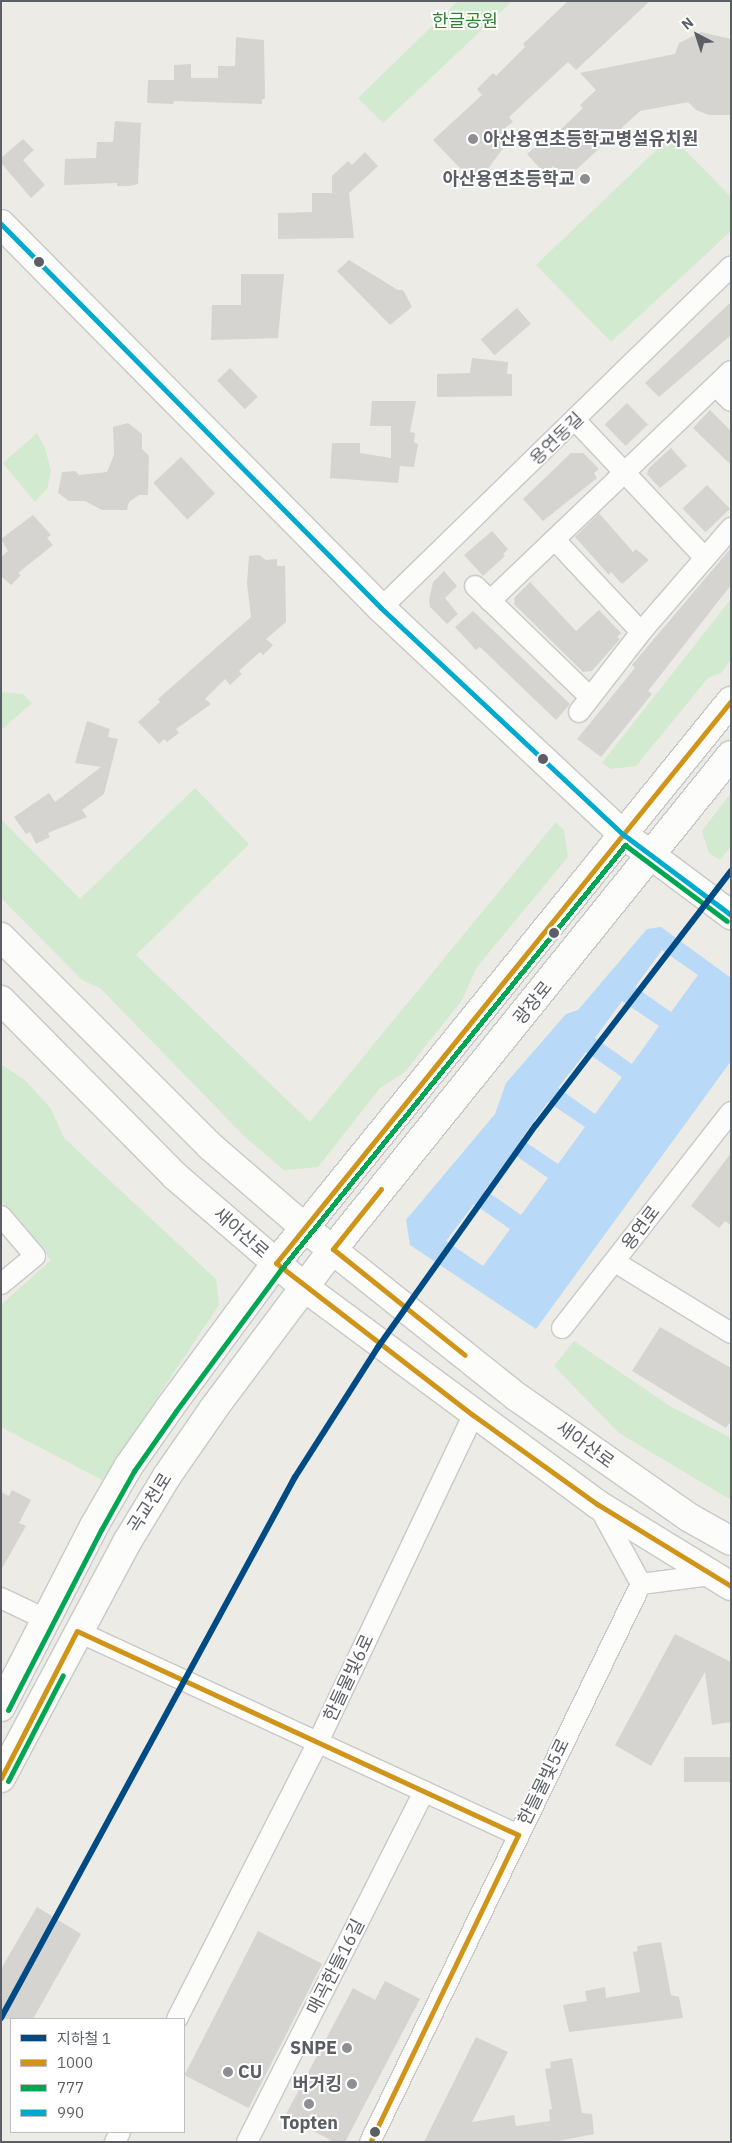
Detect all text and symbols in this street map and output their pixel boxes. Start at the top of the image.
park label: 한글공원 [432,10,498,32]
north arrow [672,10,722,60]
text: N [678,13,697,34]
place label: 아산용연초등학교병설유치원 [483,128,698,150]
marker: 아산용연초등학교병설유치원 [467,133,479,145]
place label: 아산용연초등학교 [443,168,575,190]
marker: 아산용연초등학교 [579,173,591,185]
unlabelled marker [34,257,44,267]
street label: 용연동길 [526,408,588,470]
unlabelled marker [538,754,548,764]
unlabelled marker [549,928,559,938]
street label: 광장로 [509,977,557,1029]
street label: 용연로 [617,1202,665,1254]
street label: 새아산로 [209,1203,273,1263]
street label: 새아산로 [552,1417,618,1473]
street label: 곡교천로 [123,1469,177,1537]
street label: 한들물빛6로 [319,1631,379,1725]
street label: 한들물빛5로 [514,1735,574,1829]
street label: 매곡한들16길 [303,1916,369,2018]
legend [10,2018,185,2133]
text: 지하철 1 [57,2029,111,2048]
place label: SNPE [290,2037,337,2059]
marker: SNPE [341,2042,353,2054]
text: 1000 [57,2053,93,2072]
place label: CU [238,2061,262,2083]
marker: CU [222,2066,234,2078]
place label: 버거킹 [292,2073,342,2095]
text: 777 [57,2078,84,2097]
marker: 버거킹 [346,2078,358,2090]
marker: Topten [303,2098,315,2110]
text: 990 [57,2103,84,2122]
place label: Topten [280,2112,338,2134]
unlabelled marker [370,2127,380,2137]

